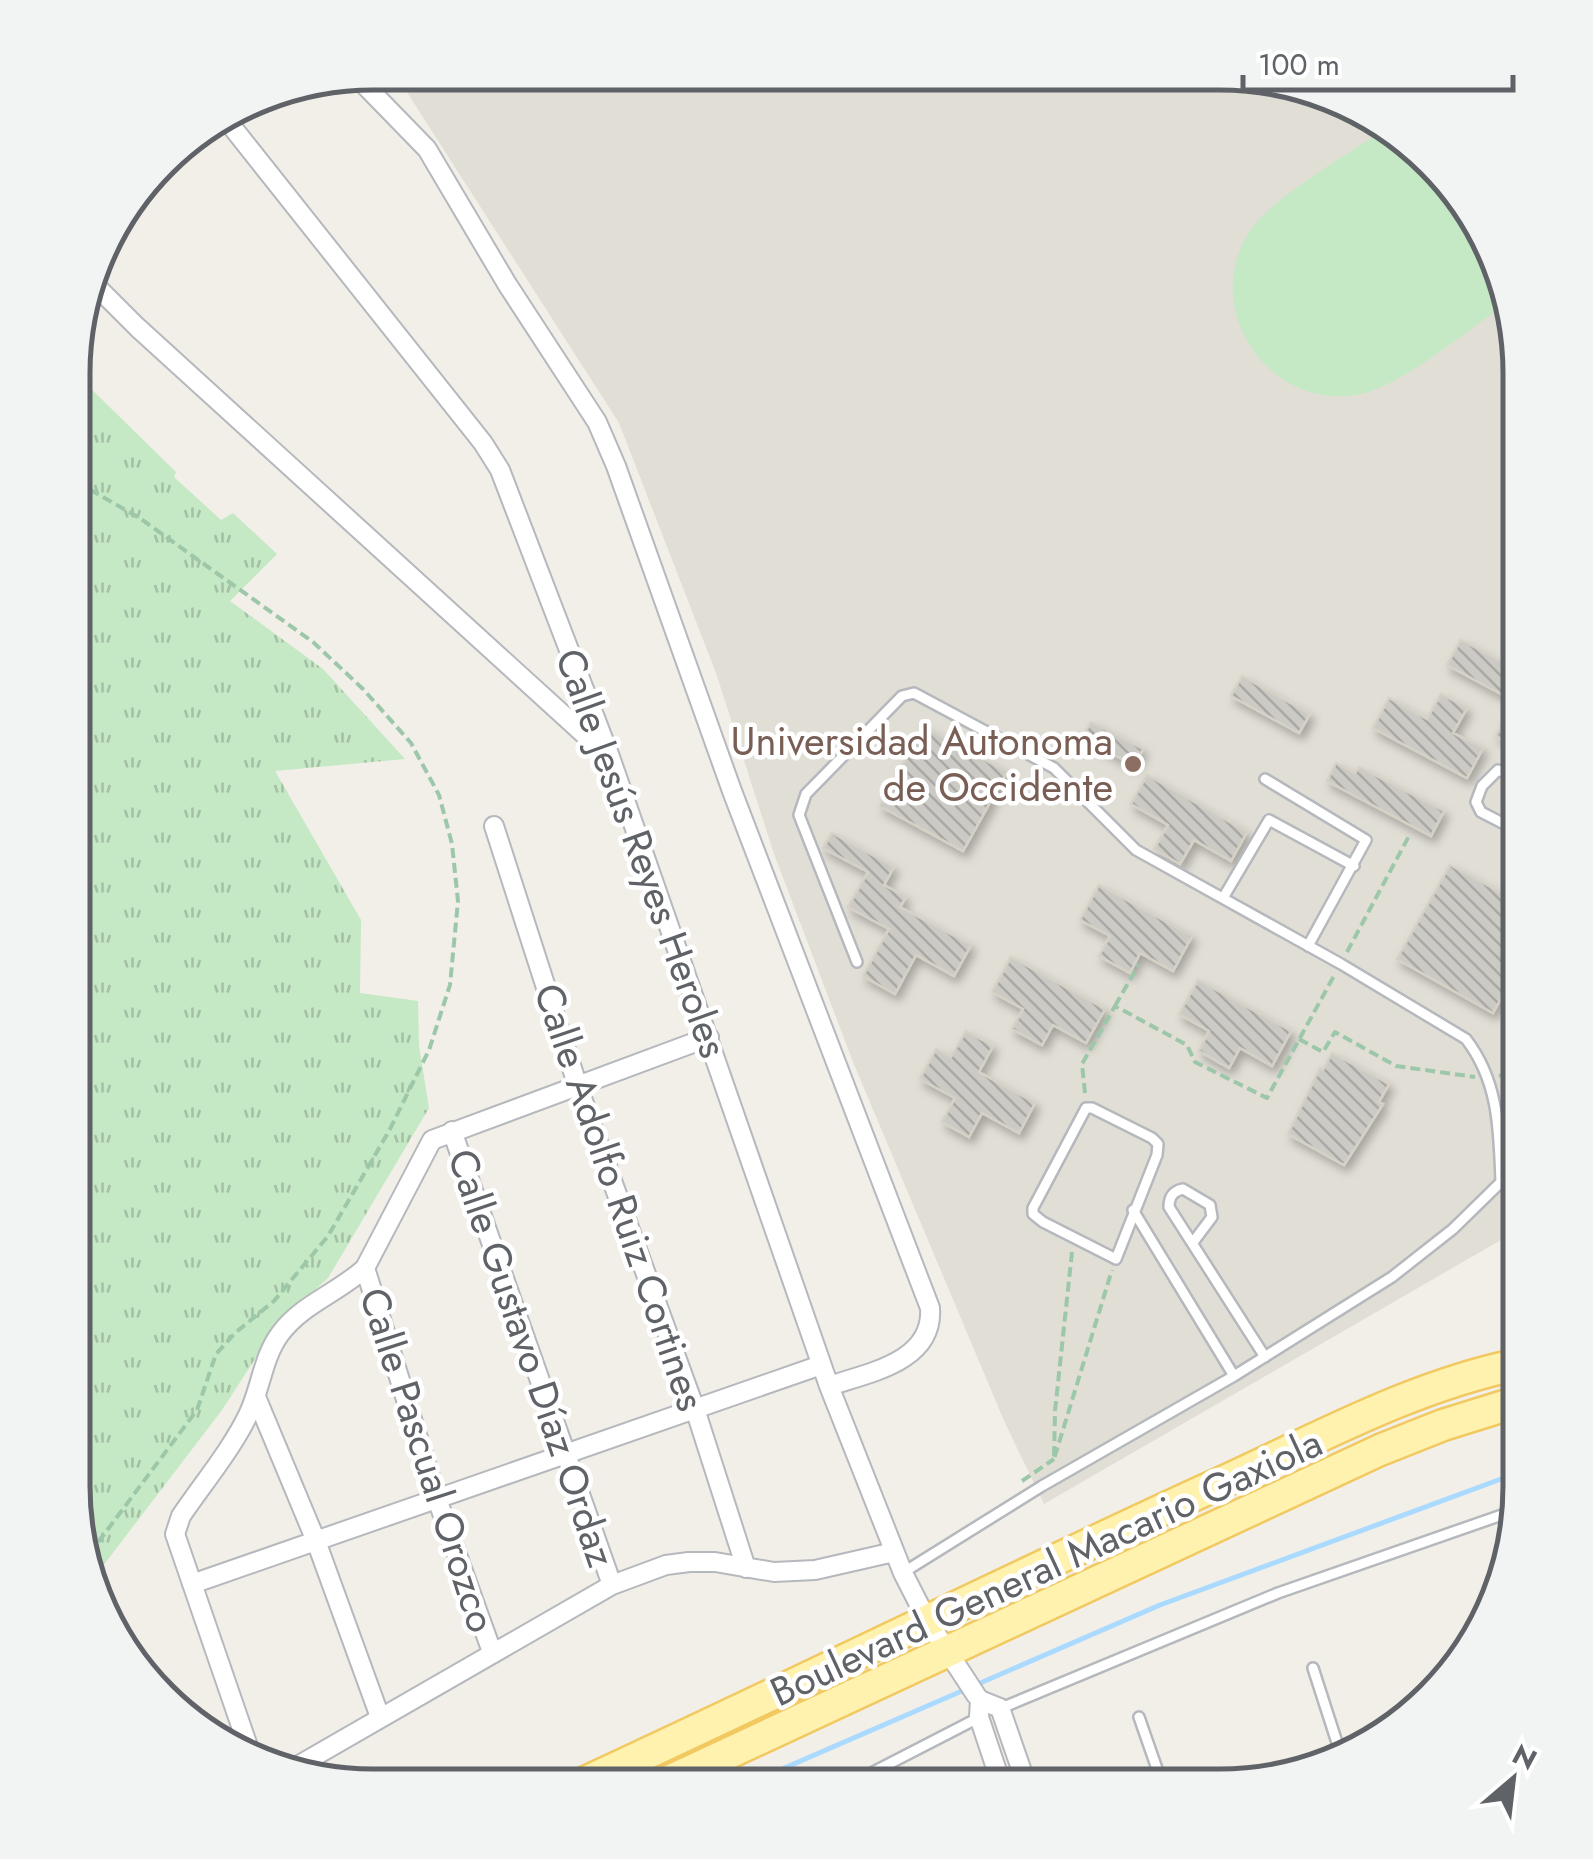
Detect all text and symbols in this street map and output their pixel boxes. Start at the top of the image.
scale bar [1243,30,1513,92]
text: 100 m [1258,43,1340,86]
street label: Calle Jesús Reyes Heroles [541,640,743,1066]
place label: Universidad Autonoma de Occidente [731,712,1113,816]
marker: Universidad Autonoma de Occidente [1122,753,1144,775]
street label: Calle Adolfo Ruiz Cortines [520,976,720,1418]
street label: Calle Gustavo Díaz Ordaz [433,1141,631,1575]
street label: Calle Pascual Orozco [345,1280,511,1640]
street label: Boulevard General Macario Gaxiola [761,1413,1331,1721]
north arrow [1463,1729,1563,1829]
text: N [1505,1734,1544,1781]

